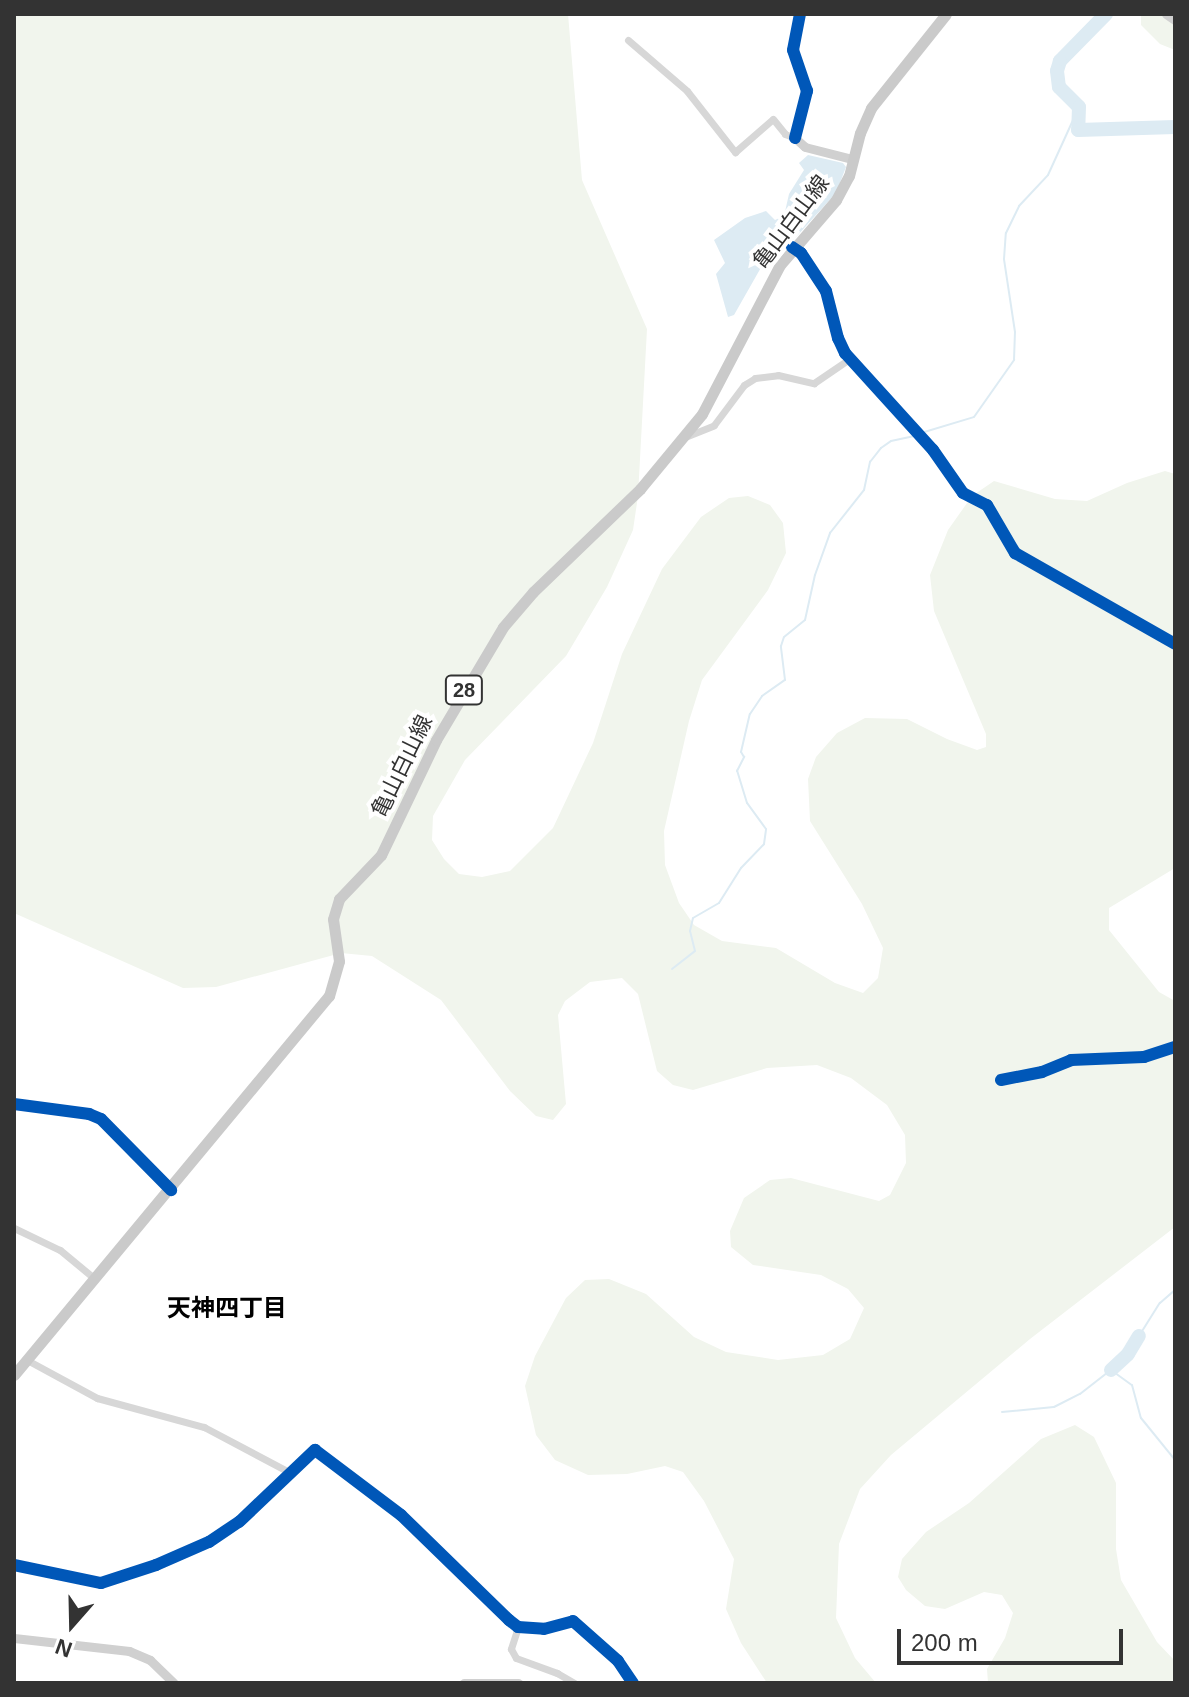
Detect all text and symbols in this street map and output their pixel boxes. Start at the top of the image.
street label: 亀山白山線 [747,170,835,274]
road number: 28 [444,674,484,706]
street label: 亀山白山線 [366,711,438,821]
district label: 天神四丁目 [167,1294,287,1322]
north arrow [32,1585,112,1665]
scale bar [901,1613,1127,1663]
text: 200 m [911,1629,978,1656]
text: N [52,1634,75,1662]

